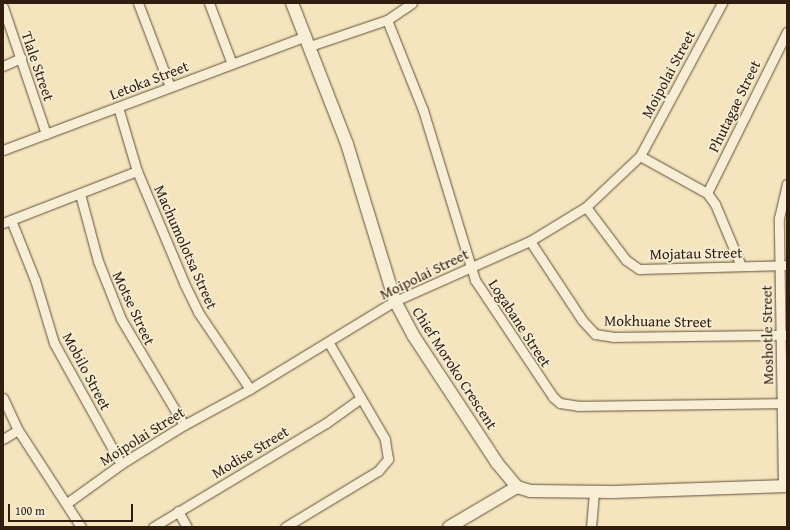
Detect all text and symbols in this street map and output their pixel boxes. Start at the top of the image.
street label: Moipolai Street [637,27,699,121]
street label: Tlale Street [18,29,58,103]
street label: Letoka Street [107,57,191,103]
street label: Phutagae Street [704,57,764,155]
street label: Machumolotsa Street [151,182,221,312]
street label: Mojatau Street [649,243,743,263]
street label: Moipolai Street [377,245,471,303]
street label: Motse Street [109,268,159,348]
street label: Logabane Street [485,276,555,370]
street label: Moshotle Street [757,285,777,385]
street label: Chief Moroko Crescent [409,303,501,433]
street label: Mokhuane Street [604,311,712,331]
street label: Mobilo Street [59,329,115,413]
street label: Moipolai Street [96,403,188,469]
street label: Modise Street [208,422,292,482]
scale bar [10,496,135,522]
text: 100 m [15,502,45,519]

